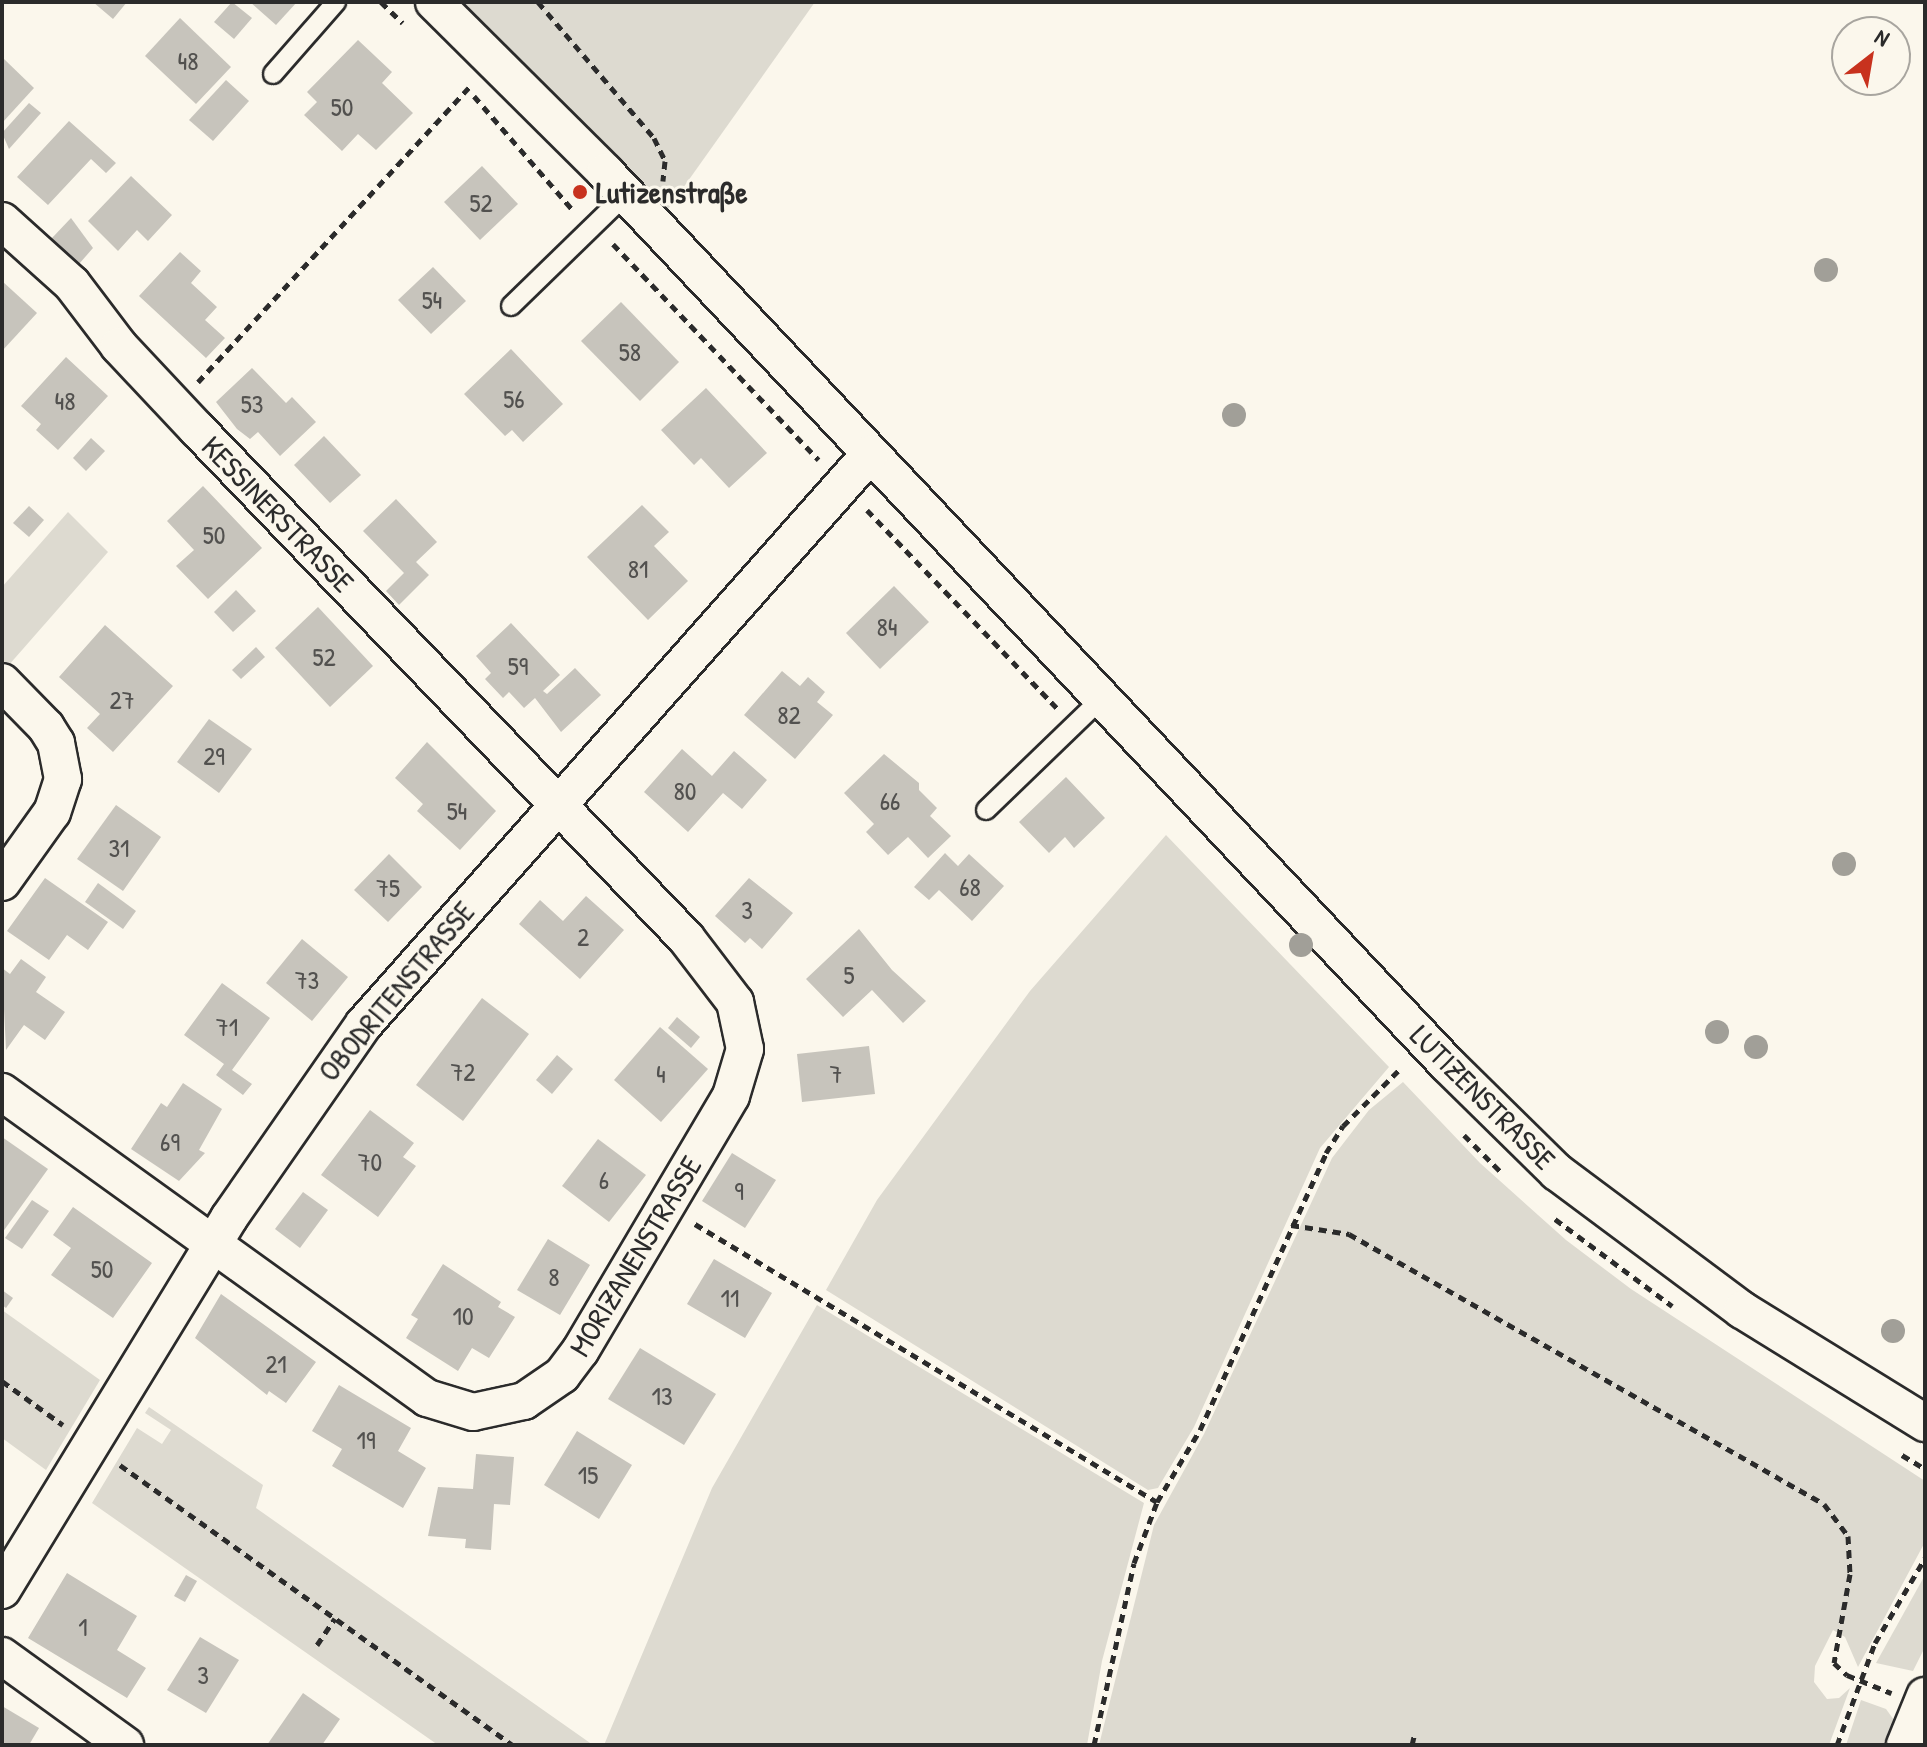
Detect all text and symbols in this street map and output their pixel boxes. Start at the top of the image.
north arrow [1831,16,1911,96]
text: N [1870,21,1895,53]
house number: 48 [177,45,199,77]
house number: 50 [331,91,353,123]
place label: Lutizenstraße [596,174,748,210]
marker: Lutizenstraße [571,183,589,201]
house number: 52 [469,187,493,219]
house number: 54 [422,284,442,316]
house number: 58 [619,336,641,368]
house number: 56 [503,383,525,415]
house number: 48 [54,385,76,417]
house number: 53 [241,388,263,420]
street label: KESSINERSTRASSE [194,428,362,600]
house number: 50 [203,519,225,551]
house number: 81 [628,553,648,585]
house number: 84 [876,611,898,643]
house number: 52 [312,641,336,673]
house number: 59 [508,650,528,682]
house number: 27 [109,684,135,716]
house number: 82 [777,699,801,731]
house number: 29 [203,740,225,772]
house number: 80 [674,775,696,807]
house number: 66 [880,785,900,817]
house number: 54 [447,795,467,827]
house number: 31 [108,832,130,864]
house number: 68 [959,871,981,903]
house number: 75 [376,872,400,904]
street label: OBODRITENSTRASSE [310,894,482,1088]
house number: 3 [741,894,753,926]
house number: 2 [577,921,589,953]
house number: 5 [844,959,854,991]
house number: 73 [295,964,319,996]
house number: 71 [216,1011,238,1043]
street label: LUTIZENSTRASSE [1403,1017,1563,1177]
house number: 72 [450,1056,476,1088]
house number: 4 [656,1058,666,1090]
house number: 7 [830,1058,842,1090]
house number: 69 [160,1126,180,1158]
house number: 70 [358,1146,382,1178]
street label: MORIZANENSTRASSE [561,1149,709,1363]
house number: 6 [599,1164,609,1196]
house number: 9 [734,1175,744,1207]
house number: 50 [91,1253,113,1285]
house number: 8 [548,1261,560,1293]
house number: 11 [721,1282,739,1314]
house number: 10 [452,1300,474,1332]
house number: 21 [265,1348,287,1380]
house number: 13 [651,1380,673,1412]
house number: 19 [357,1424,375,1456]
house number: 15 [578,1459,598,1491]
house number: 1 [78,1611,88,1643]
house number: 3 [197,1659,209,1691]

